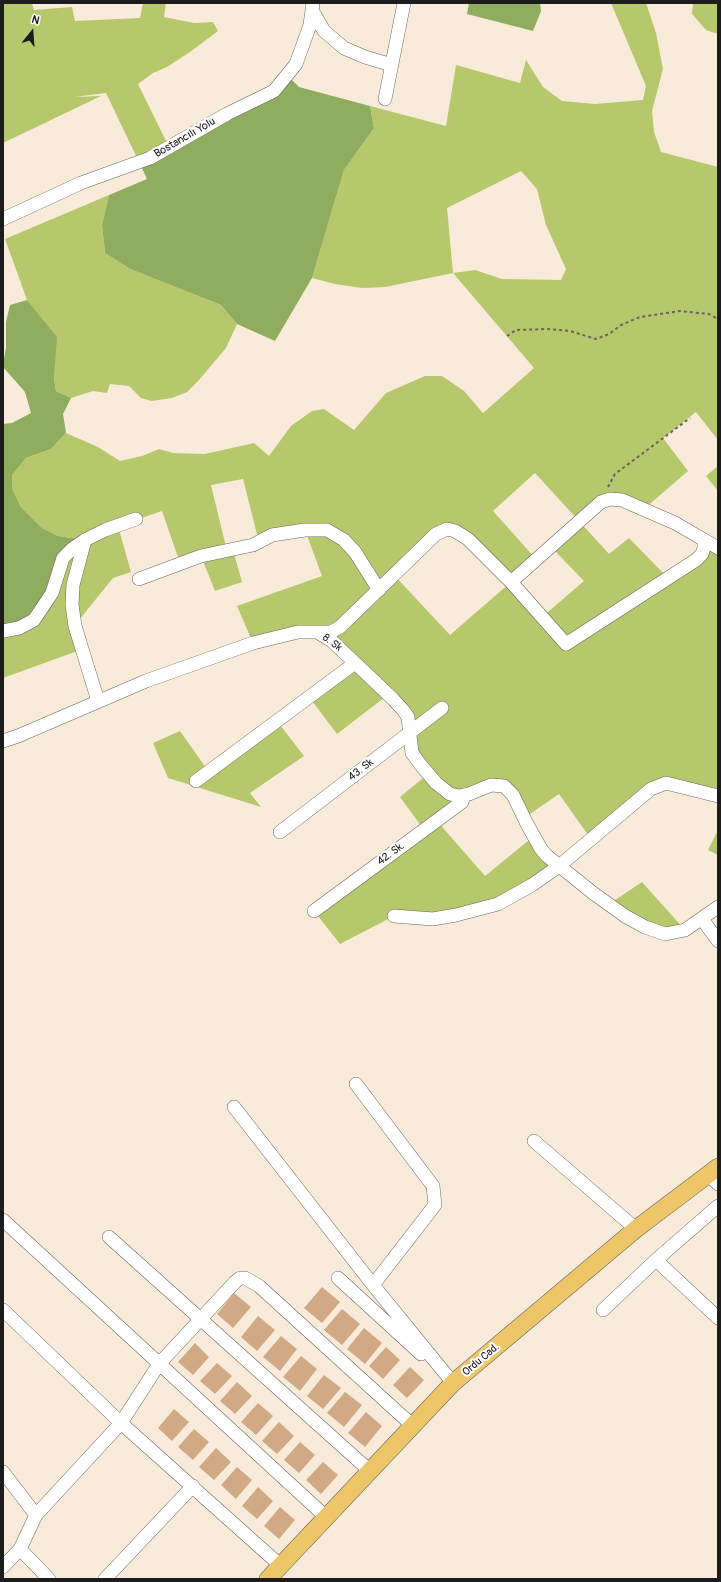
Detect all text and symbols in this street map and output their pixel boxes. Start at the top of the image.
north arrow [12,12,52,52]
text: N [30,13,41,27]
street label: Bostancılı Yolu [152,115,218,161]
street label: 8. Sk [320,631,344,655]
street label: 43. Sk [346,756,376,784]
street label: 42. Sk. [375,840,407,868]
street label: Ordu Cad. [460,1341,502,1379]

